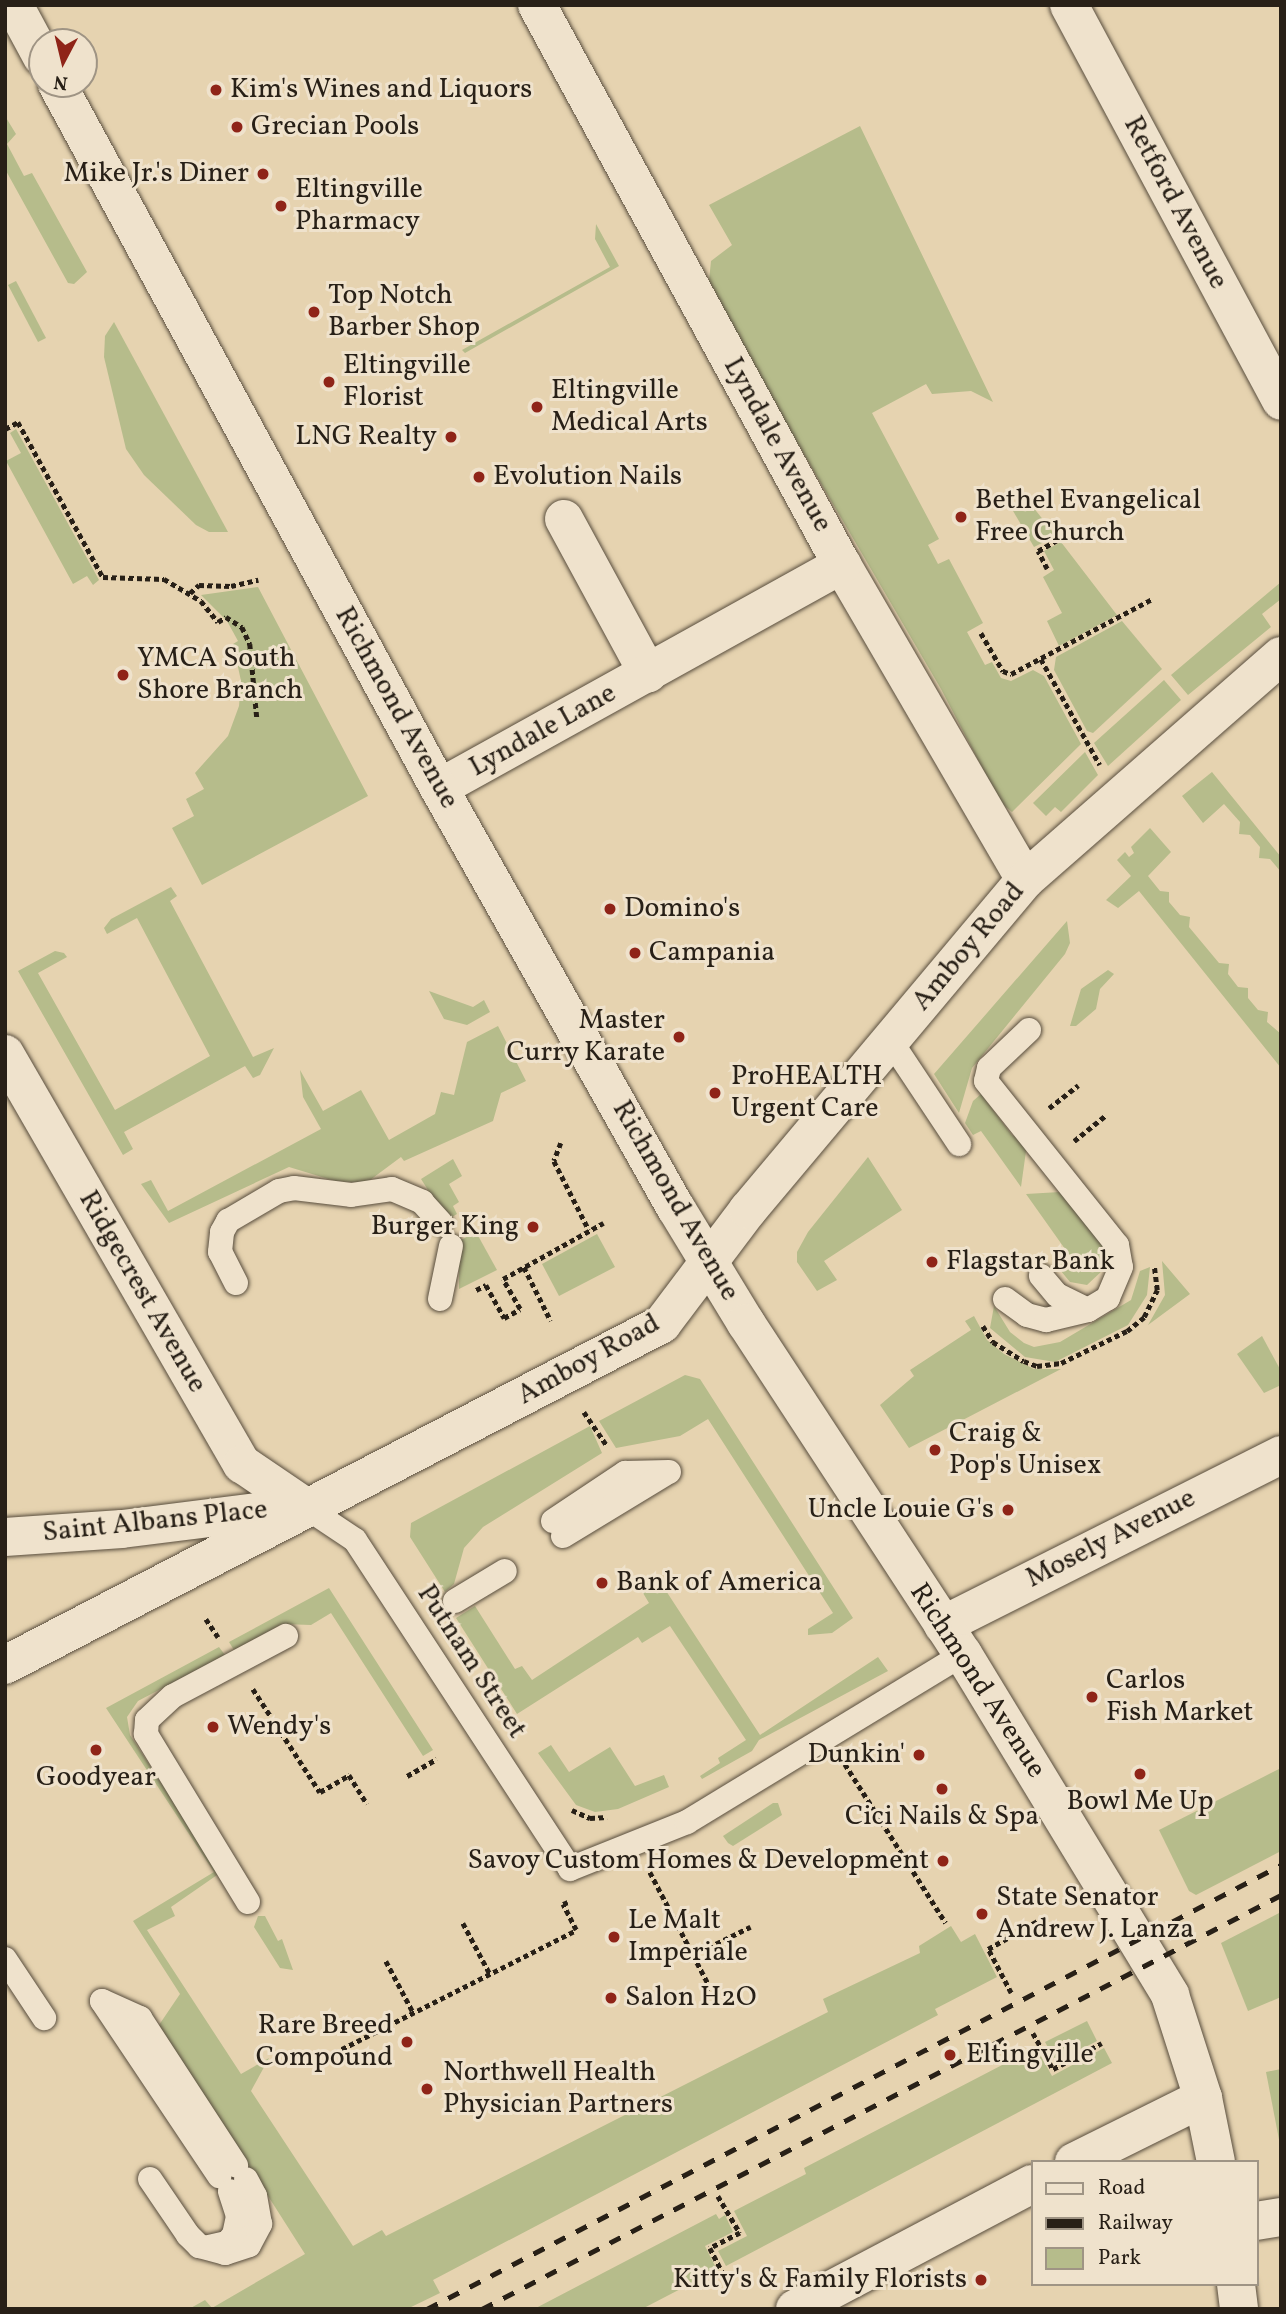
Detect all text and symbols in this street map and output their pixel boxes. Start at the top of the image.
north arrow [28,28,98,98]
text: N [52,68,69,96]
place label: Kim's Wines and Liquors [230,73,533,107]
marker: Kim's Wines and Liquors [208,82,224,98]
place label: Grecian Pools [251,110,419,144]
street label: Retford Avenue [1115,111,1235,295]
marker: Grecian Pools [229,119,245,135]
place label: Mike Jr.'s Diner [63,157,249,191]
marker: Mike Jr.'s Diner [255,166,271,182]
place label: Eltingville Pharmacy [295,173,423,239]
marker: Eltingville Pharmacy [273,198,289,214]
place label: Top Notch Barber Shop [328,279,480,345]
marker: Top Notch Barber Shop [306,304,322,320]
place label: Eltingville Florist [343,349,471,415]
street label: Lyndale Avenue [715,352,839,538]
marker: Eltingville Florist [321,374,337,390]
place label: Eltingville Medical Arts [551,374,708,440]
marker: Eltingville Medical Arts [529,399,545,415]
place label: LNG Realty [295,420,437,454]
marker: LNG Realty [443,429,459,445]
place label: Evolution Nails [493,460,682,494]
marker: Evolution Nails [471,469,487,485]
place label: Bethel Evangelical Free Church [975,484,1201,550]
marker: Bethel Evangelical Free Church [953,509,969,525]
street label: Richmond Avenue [327,601,465,815]
place label: YMCA South Shore Branch [137,642,303,708]
marker: YMCA South Shore Branch [115,667,131,683]
street label: Lyndale Lane [464,677,622,785]
street label: Amboy Road [905,876,1033,1018]
place label: Domino's [624,892,740,926]
marker: Domino's [602,901,618,917]
place label: Campania [649,936,775,970]
marker: Campania [627,945,643,961]
place label: Master Curry Karate [506,1004,665,1070]
marker: Master Curry Karate [671,1029,687,1045]
place label: ProHEALTH Urgent Care [731,1060,883,1126]
marker: ProHEALTH Urgent Care [705,1083,725,1103]
street label: Richmond Avenue [604,1095,746,1307]
street label: Ridgecrest Avenue [71,1185,213,1399]
place label: Burger King [371,1210,519,1244]
marker: Burger King [525,1219,541,1235]
place label: Flagstar Bank [946,1245,1115,1279]
marker: Flagstar Bank [924,1254,940,1270]
street label: Amboy Road [512,1307,666,1413]
place label: Craig & Pop's Unisex [949,1417,1101,1483]
marker: Craig & Pop's Unisex [927,1442,943,1458]
street label: Mosely Avenue [1020,1482,1202,1596]
street label: Saint Albans Place [41,1493,269,1551]
place label: Uncle Louie G's [808,1493,994,1527]
marker: Uncle Louie G's [1000,1502,1016,1518]
place label: Bank of America [616,1566,819,1600]
marker: Bank of America [594,1575,610,1591]
street label: Richmond Avenue [902,1577,1052,1785]
street label: Putnam Street [409,1579,533,1745]
place label: Carlos Fish Market [1106,1664,1253,1730]
marker: Carlos Fish Market [1084,1689,1100,1705]
place label: Wendy's [227,1710,331,1744]
marker: Wendy's [205,1719,221,1735]
place label: Dunkin' [808,1738,905,1772]
marker: Goodyear [88,1742,104,1758]
marker: Dunkin' [911,1747,927,1763]
place label: Goodyear [36,1761,156,1795]
marker: Bowl Me Up [1132,1766,1148,1782]
marker: Cici Nails & Spa [934,1781,950,1797]
place label: Bowl Me Up [1066,1785,1214,1819]
place label: Cici Nails & Spa [845,1800,1039,1834]
place label: Savoy Custom Homes & Development [467,1844,929,1878]
marker: Savoy Custom Homes & Development [935,1853,951,1869]
place label: State Senator Andrew J. Lanza [996,1881,1195,1947]
place label: Le Malt Imperiale [628,1904,748,1970]
marker: State Senator Andrew J. Lanza [974,1906,990,1922]
marker: Le Malt Imperiale [606,1929,622,1945]
place label: Salon H2O [625,1981,757,2015]
marker: Salon H2O [603,1990,619,2006]
place label: Rare Breed Compound [256,2009,393,2075]
marker: Rare Breed Compound [399,2034,415,2050]
place label: Eltingville [966,2038,1094,2072]
marker: Eltingville [940,2045,960,2065]
place label: Northwell Health Physician Partners [443,2056,673,2122]
marker: Northwell Health Physician Partners [417,2079,437,2099]
legend [1030,2160,1258,2286]
text: Road [1098,2174,1145,2203]
text: Railway [1098,2209,1173,2238]
text: Park [1098,2244,1141,2273]
place label: Kitty's & Family Florists [672,2263,967,2297]
marker: Kitty's & Family Florists [973,2272,989,2288]

